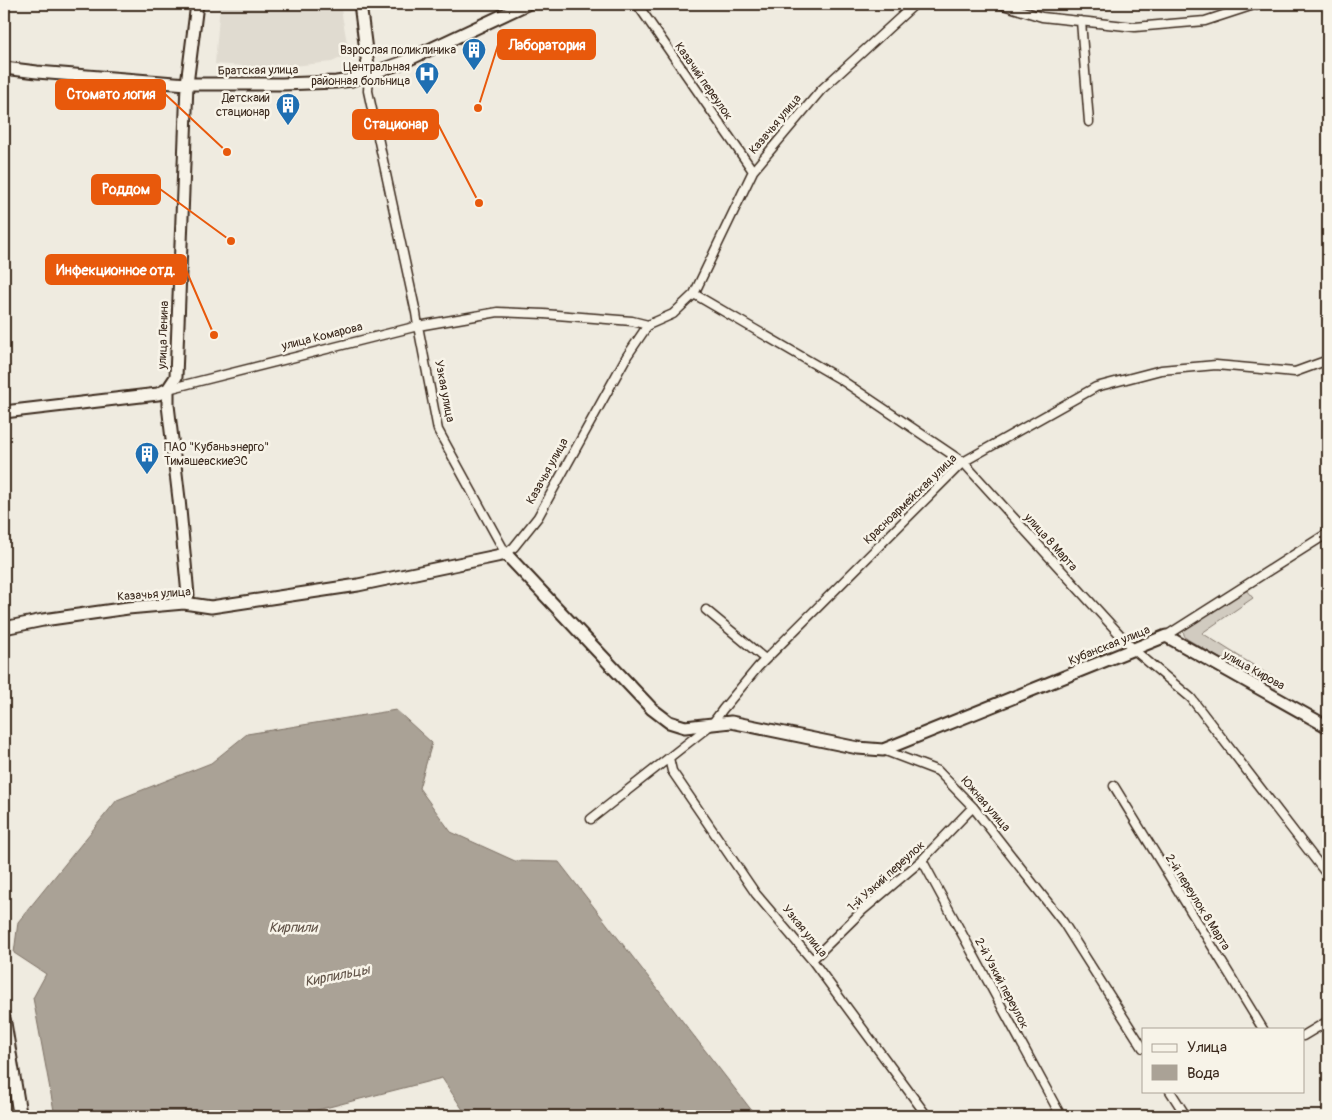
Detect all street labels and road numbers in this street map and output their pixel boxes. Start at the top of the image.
street label: Казачий переулок [671,40,736,123]
street label: Братская улица [218,62,299,79]
street label: Казачья улица [746,91,805,157]
street label: улица Ленина [155,300,172,371]
street label: улица Комарова [279,319,365,354]
street label: Узкая улица [431,359,458,424]
street label: Казачья улица [523,435,572,507]
street label: Красноармейская улица [861,451,960,548]
street label: улица 8 Марта [1020,510,1081,575]
street label: Казачья улица [117,584,192,605]
street label: Кубанская улица [1066,622,1152,669]
street label: улица Кирова [1219,647,1288,694]
street label: Южная улица [958,774,1014,835]
street label: 1-й Узкий переулок [845,838,928,915]
street label: 2-й переулок 8 Марта [1162,851,1233,953]
street label: Узкая улица [779,902,830,961]
street label: 2-й Узкий переулок [971,935,1032,1031]

